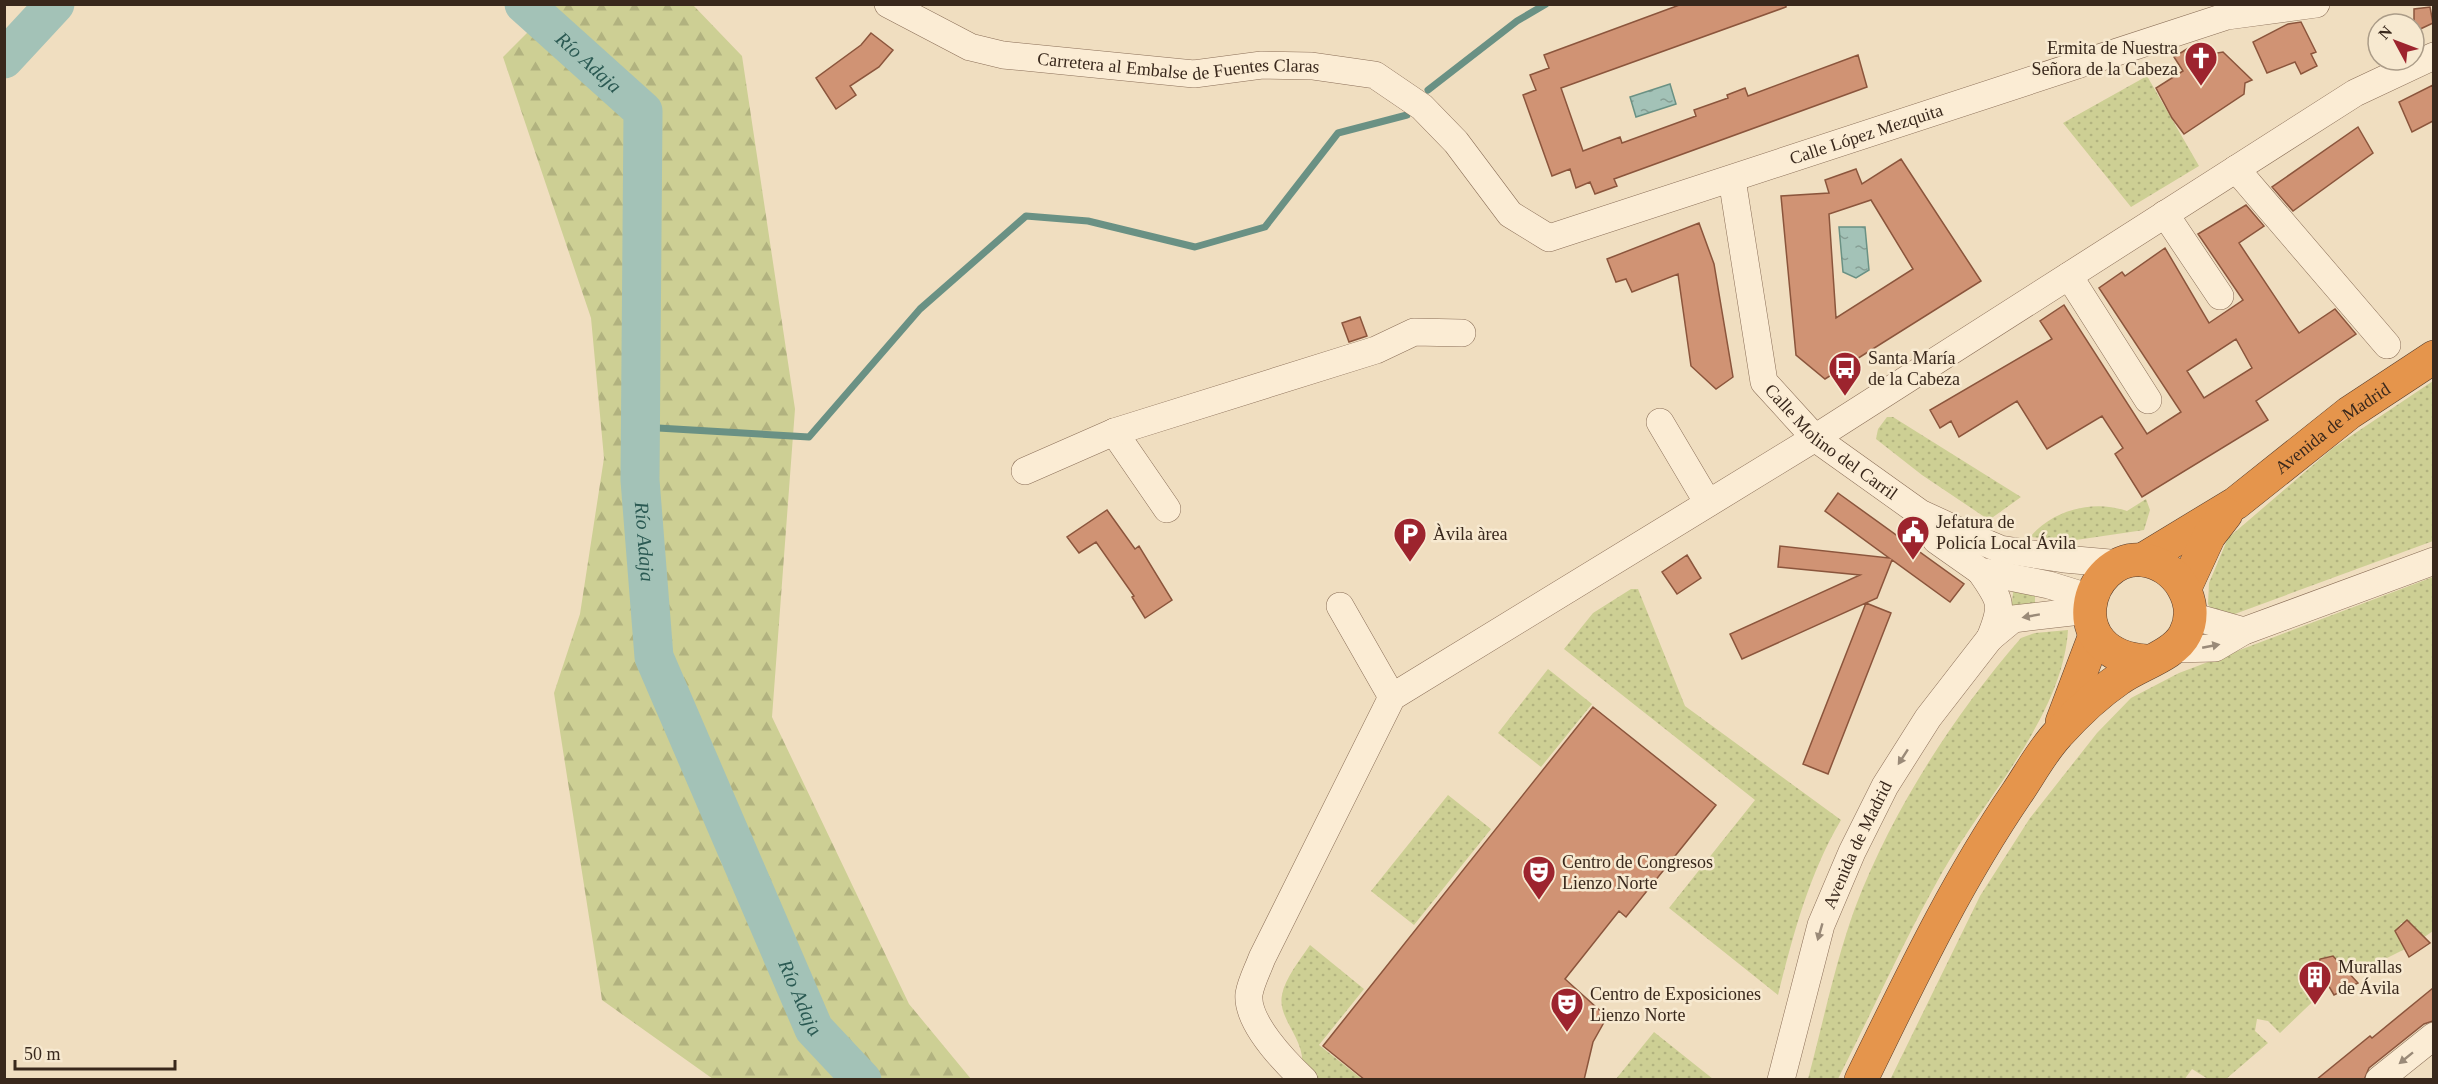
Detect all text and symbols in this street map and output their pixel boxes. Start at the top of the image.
north arrow [2366,12,2426,72]
text: N [2375,22,2396,42]
water label: Río Adaja [551,27,626,97]
place label: Ermita de Nuestra Señora de la Cabeza [2032,38,2178,79]
church icon: Ermita de Nuestra Señora de la Cabeza [2183,40,2219,87]
street label: Carretera al Embalse de Fuentes Claras [1036,48,1321,84]
street label: Calle López Mezquita [1787,100,1945,169]
place label: Santa María de la Cabeza [1868,348,1960,389]
bus stop icon: Santa María de la Cabeza [1827,350,1863,397]
street label: Avenida de Madrid [2271,379,2394,478]
street label: Calle Molino del Carril [1761,380,1901,504]
water label: Río Adaja [631,500,659,583]
place label: Jefatura de Policía Local Ávila [1936,512,2076,553]
public building icon: Jefatura de Policía Local Ávila [1895,514,1931,561]
parking icon: Àvila àrea [1392,516,1428,563]
place label: Àvila àrea [1433,523,1507,544]
one-way arrow [2021,612,2040,621]
one-way arrow [2202,641,2221,650]
one-way arrow [1898,749,1909,765]
street label: Avenida de Madrid [1819,778,1896,912]
place label: Centro de Congresos Lienzo Norte [1562,852,1713,893]
theatre icon: Centro de Congresos Lienzo Norte [1521,854,1557,901]
one-way arrow [1815,923,1824,941]
water label: Río Adaja [774,955,826,1041]
place label: Murallas de Ávila [2338,957,2402,998]
building icon: Murallas de Ávila [2297,959,2333,1006]
place label: Centro de Exposiciones Lienzo Norte [1590,984,1761,1025]
theatre icon: Centro de Exposiciones Lienzo Norte [1549,986,1585,1033]
scale bar [15,1033,176,1071]
text: 50 m [24,1044,61,1064]
one-way arrow [2399,1051,2414,1063]

